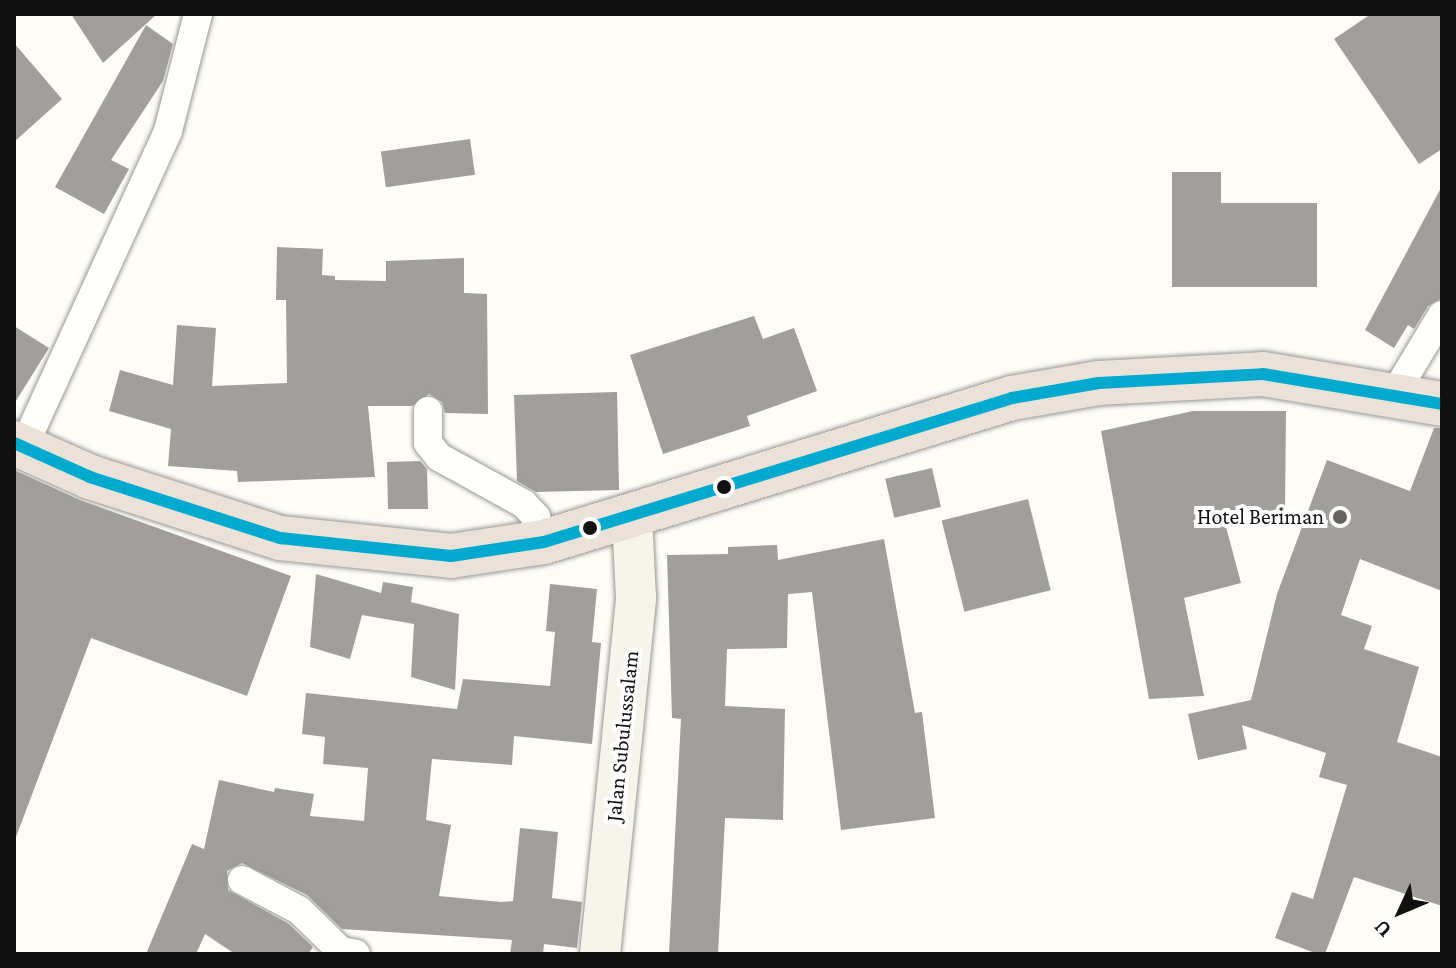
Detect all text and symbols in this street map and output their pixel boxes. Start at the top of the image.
unlabelled marker [716,479,732,495]
place label: Hotel Beriman [1197,504,1324,530]
marker: Hotel Beriman [1331,508,1349,526]
unlabelled marker [582,520,598,536]
street label: Jalan Subulussalam [600,649,644,823]
north arrow [1360,872,1440,952]
text: U [1368,915,1397,943]

